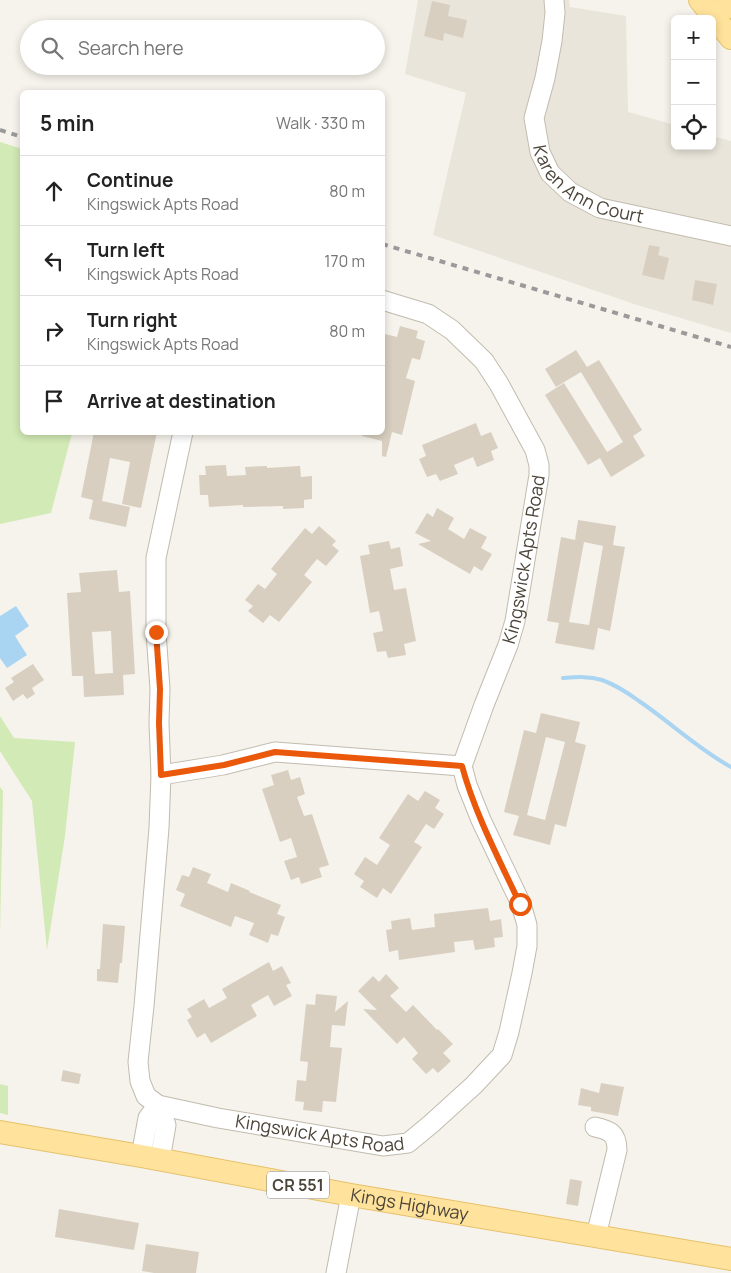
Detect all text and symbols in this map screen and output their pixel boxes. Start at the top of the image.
map controls [671,15,716,150]
button: + [671,15,716,60]
search box [20,20,385,75]
icon: search [38,34,66,62]
text: Search here [78,35,184,61]
button: − [671,60,716,105]
button: locate [671,105,716,150]
text: 5 min [40,109,94,137]
text: Walk · 330 m [276,112,365,134]
street label: Karen Ann Court [528,143,646,228]
text: Continue [87,167,173,193]
icon: ahead [40,177,68,205]
text: 80 m [329,180,365,202]
text: Kingswick Apts Road [87,193,239,215]
text: Turn left [87,237,165,263]
icon: left [40,247,68,275]
text: 170 m [324,250,365,272]
text: Kingswick Apts Road [87,263,239,285]
text: Turn right [87,307,177,333]
icon: right [40,317,68,345]
text: 80 m [329,320,365,342]
text: Kingswick Apts Road [87,333,239,355]
icon: arrive [40,387,68,415]
text: Arrive at destination [87,388,276,414]
street label: Kingswick Apts Road [496,473,550,646]
route end [145,621,168,644]
route start [509,893,532,916]
street label: Kingswick Apts Road [234,1108,406,1157]
road number: CR 551 [267,1172,329,1198]
street label: Kings Highway [349,1182,471,1226]

